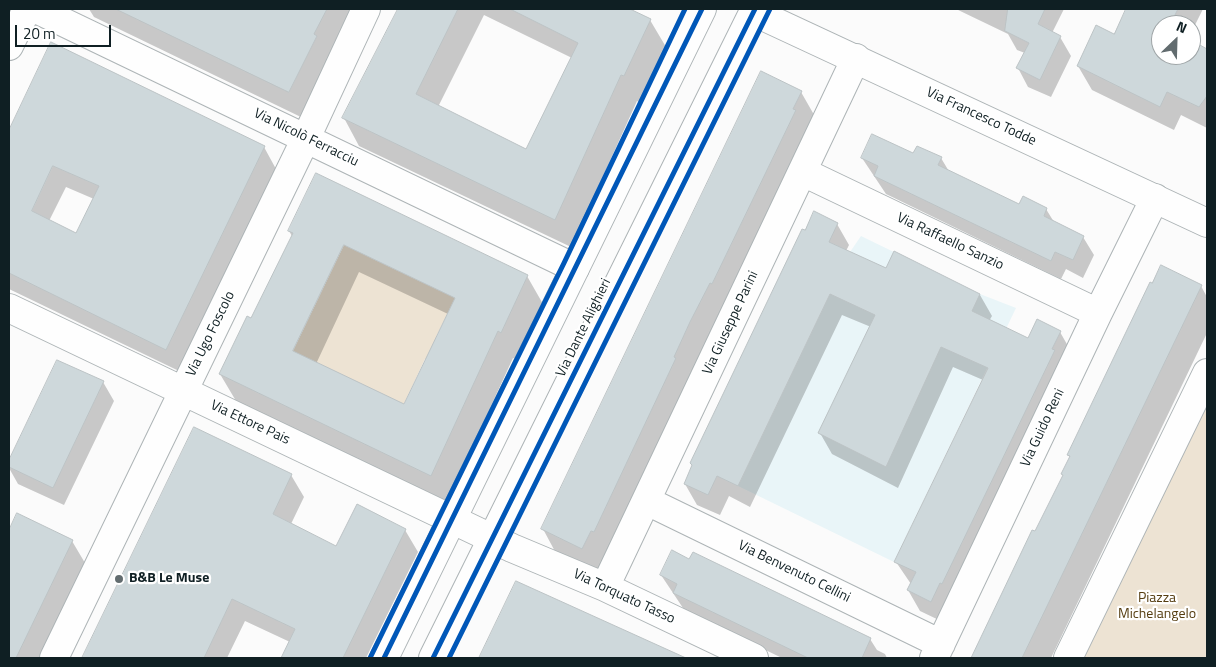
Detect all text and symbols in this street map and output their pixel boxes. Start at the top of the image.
scale bar [18,15,114,47]
north arrow [1151,15,1201,65]
text: N [1173,15,1191,38]
text: 20 m [23,22,56,45]
street label: Via Francesco Todde [923,84,1039,150]
street label: Via Nicolò Ferracciu [251,105,361,171]
street label: Via Raffaello Sanzio [894,210,1006,274]
street label: Via Giuseppe Parini [700,268,762,378]
street label: Via Dante Alighieri [553,276,615,380]
street label: Via Ugo Foscolo [183,289,239,379]
street label: Via Guido Reni [1018,386,1068,470]
street label: Via Ettore Pais [208,397,292,449]
street label: Via Benvenuto Cellini [735,537,853,607]
street label: Via Torquato Tasso [571,566,677,628]
place label: B&B Le Muse [129,571,209,587]
marker: B&B Le Muse [113,573,125,585]
park label: Piazza Michelangelo [1118,591,1196,624]

